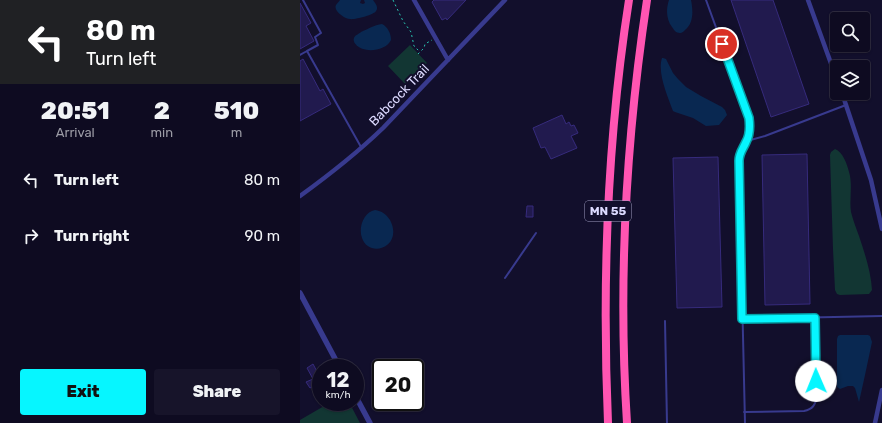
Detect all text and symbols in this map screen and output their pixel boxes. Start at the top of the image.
map controls [830,12,870,100]
button: search [830,12,870,52]
text: 80 m [86,14,156,47]
icon: left [20,16,72,68]
pin [705,27,739,61]
icon: arrive [711,33,733,55]
text: Turn left [86,48,156,70]
button: layers [830,60,870,100]
street label: Babcock Trail [366,61,432,129]
text: 20:51 [41,97,110,125]
text: 2 [154,97,170,125]
text: 510 [214,97,259,125]
text: Arrival [56,125,95,140]
text: min [151,125,173,140]
text: m [231,125,242,140]
icon: left [20,169,42,191]
text: Turn left [54,171,119,189]
text: 80 m [244,171,280,189]
road number: MN 55 [585,201,631,221]
icon: right [20,225,42,247]
text: Turn right [54,227,129,245]
text: 90 m [245,227,280,245]
speed limit sign: 20 [372,359,424,411]
position arrow [795,360,837,402]
text: 12 [327,368,349,392]
button: Exit [20,369,146,415]
button: Share [154,369,280,415]
text: km/h [326,389,350,401]

